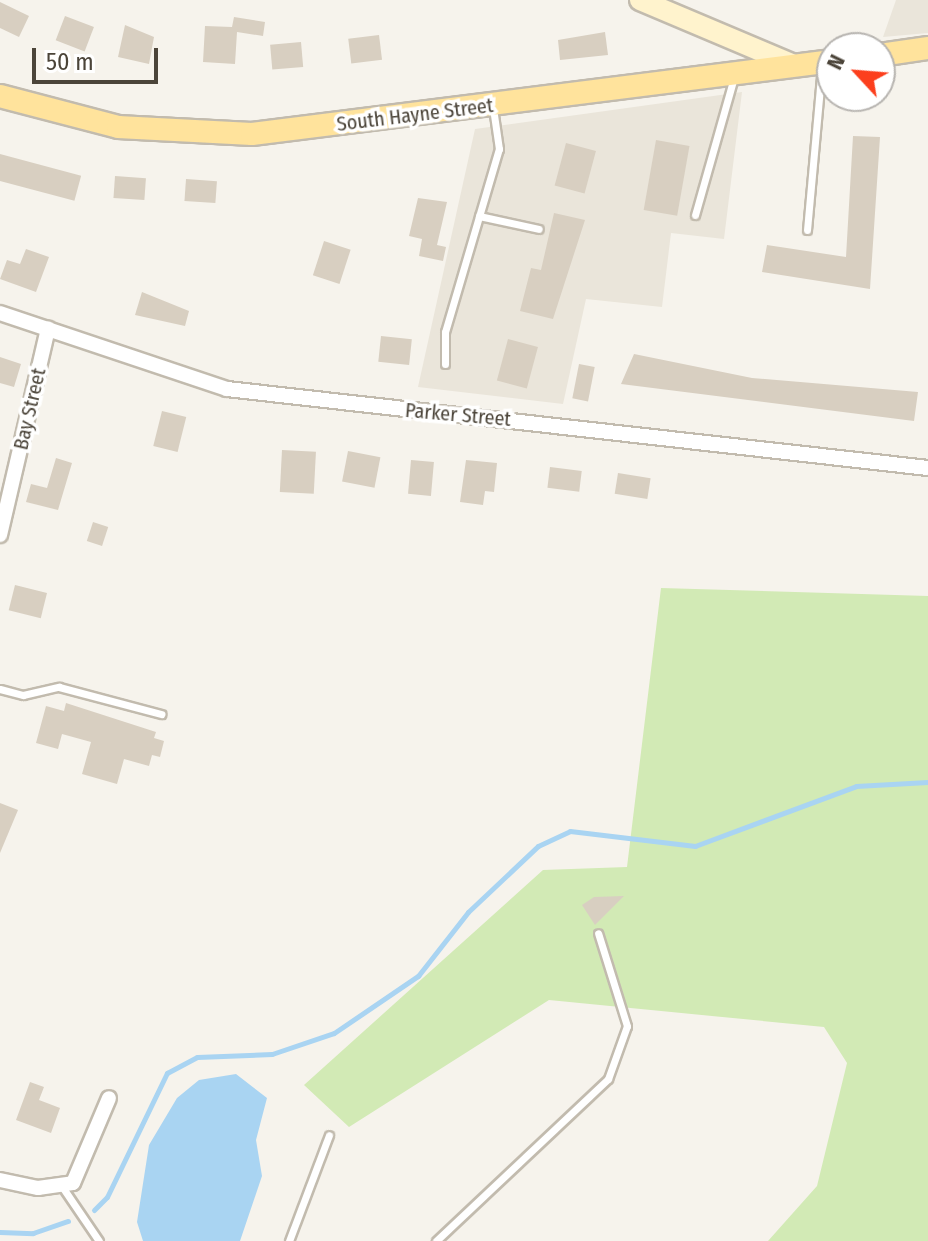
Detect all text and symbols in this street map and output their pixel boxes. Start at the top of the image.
scale bar [36,32,162,82]
north arrow [816,32,896,112]
text: 50 m [46,48,94,76]
text: N [821,50,851,74]
street label: South Hayne Street [335,93,495,137]
street label: Bay Street [9,366,51,452]
street label: Parker Street [404,398,512,432]

